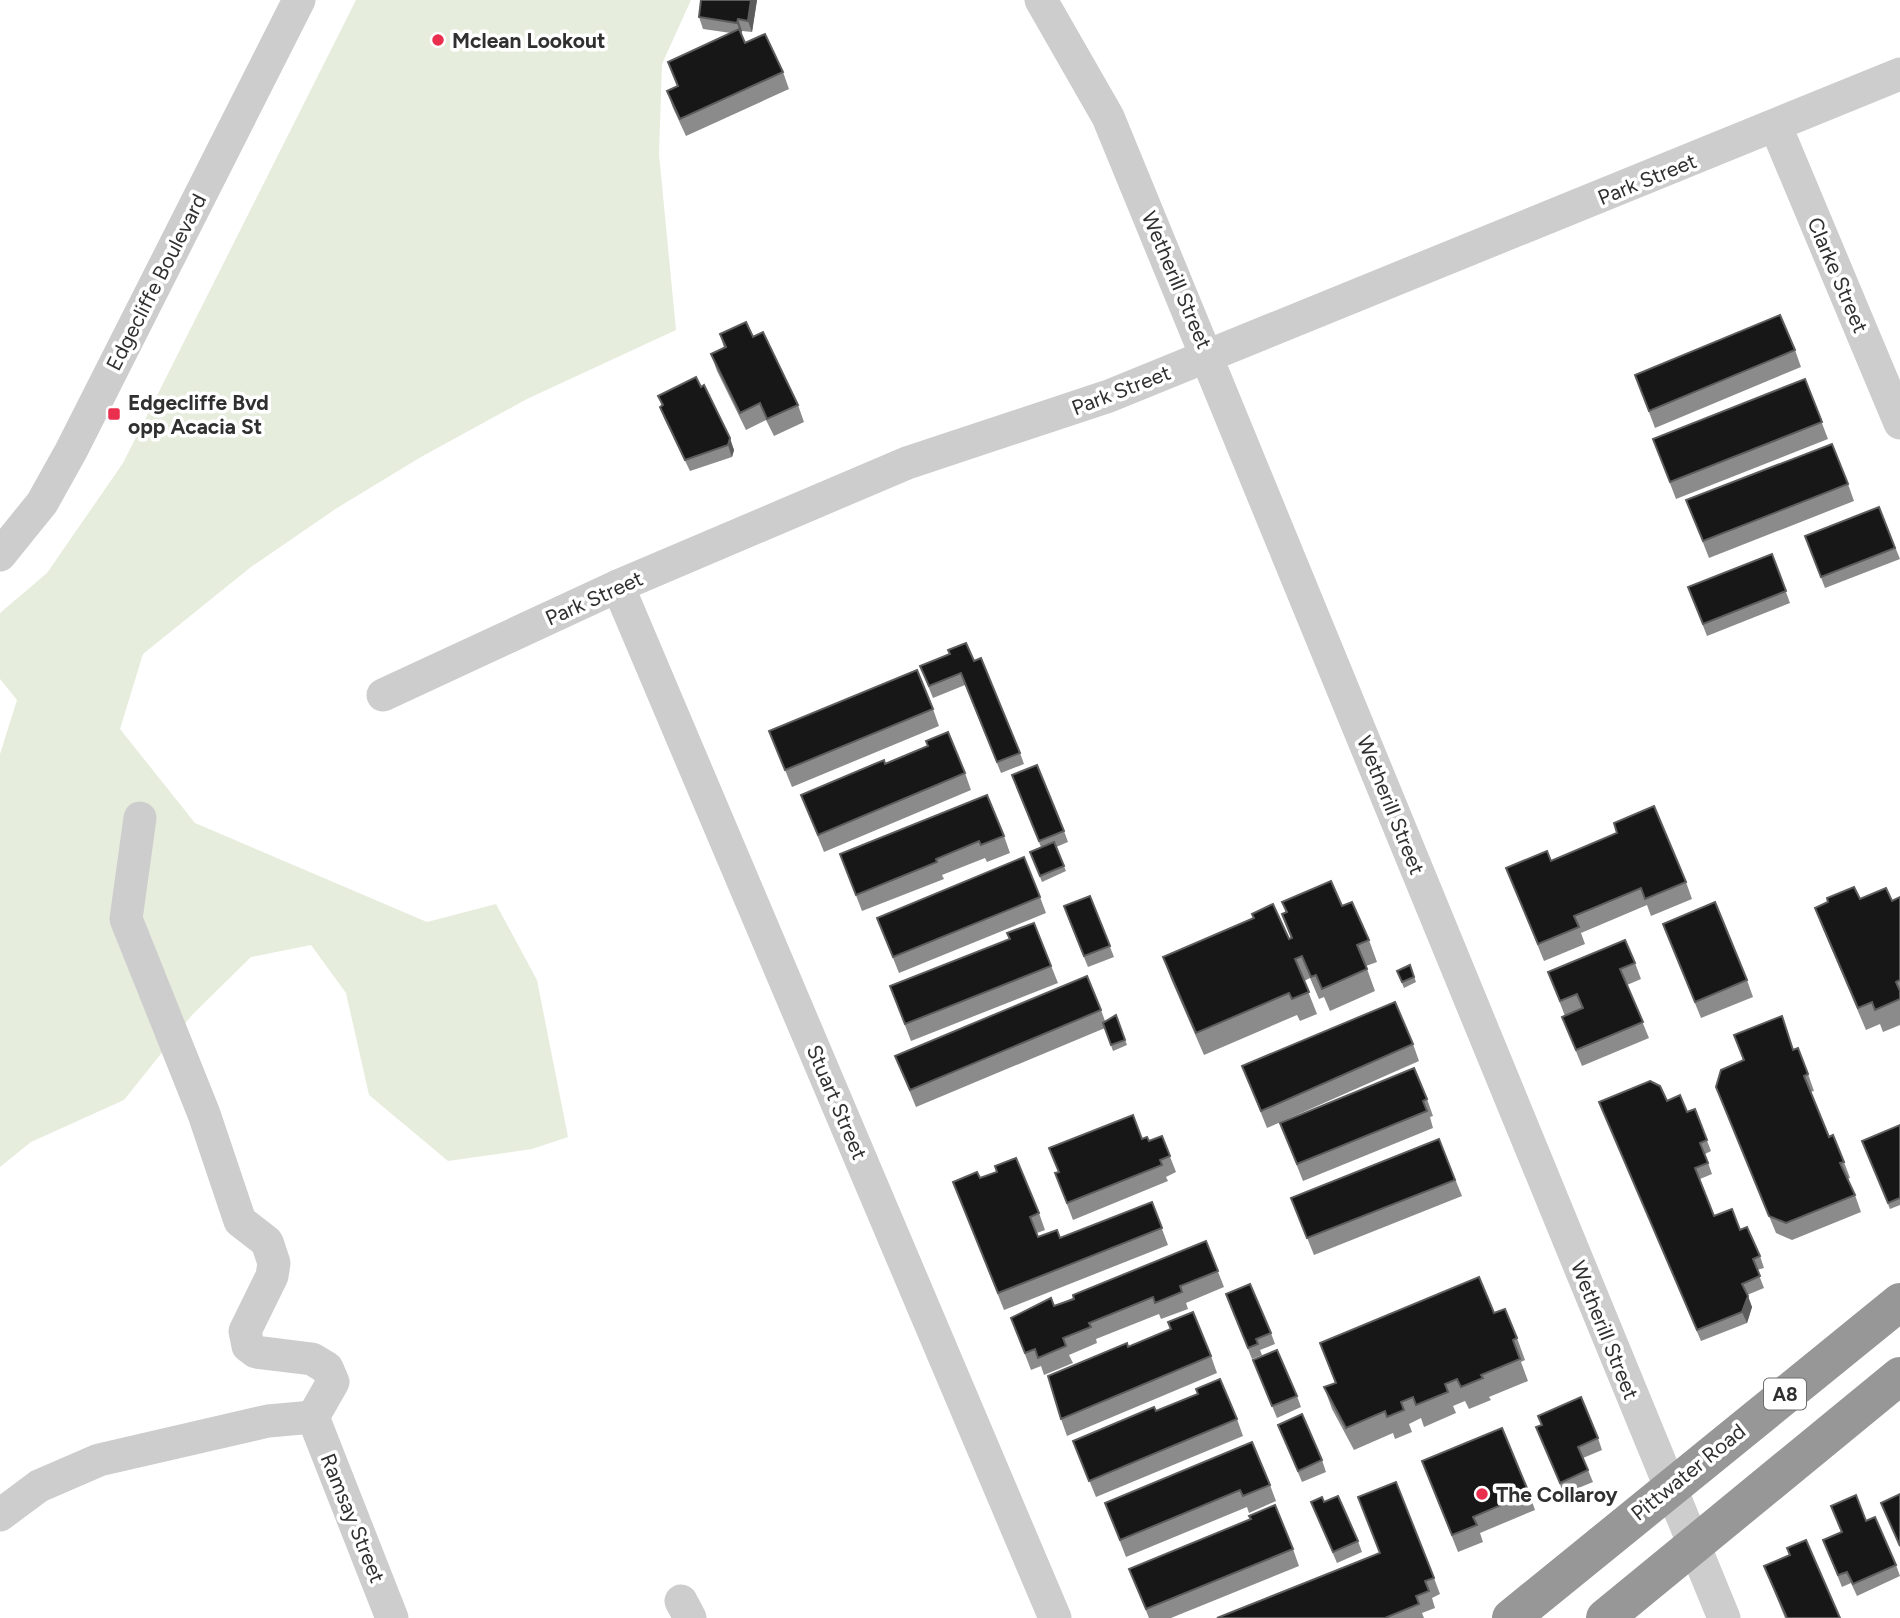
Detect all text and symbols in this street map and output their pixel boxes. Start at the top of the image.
place label: Mclean Lookout [452,28,605,53]
marker: Mclean Lookout [430,32,446,48]
street label: Park Street [1594,148,1700,210]
street label: Edgecliffe Boulevard [101,190,211,374]
street label: Wetherill Street [1137,207,1217,353]
street label: Clarke Street [1802,214,1874,337]
street label: Park Street [1068,360,1174,420]
place label: Edgecliffe Bvd opp Acacia St [128,390,269,439]
marker: Edgecliffe Bvd opp Acacia St [106,406,122,422]
street label: Park Street [541,565,647,631]
street label: Wetherill Street [1352,732,1430,878]
street label: Stuart Street [802,1041,872,1163]
street label: Wetherill Street [1566,1257,1644,1403]
road number: A8 [1764,1378,1806,1410]
street label: Pittwater Road [1626,1418,1750,1526]
street label: Ramsay Street [316,1450,390,1586]
place label: The Collaroy [1496,1482,1619,1507]
marker: The Collaroy [1474,1486,1490,1502]

